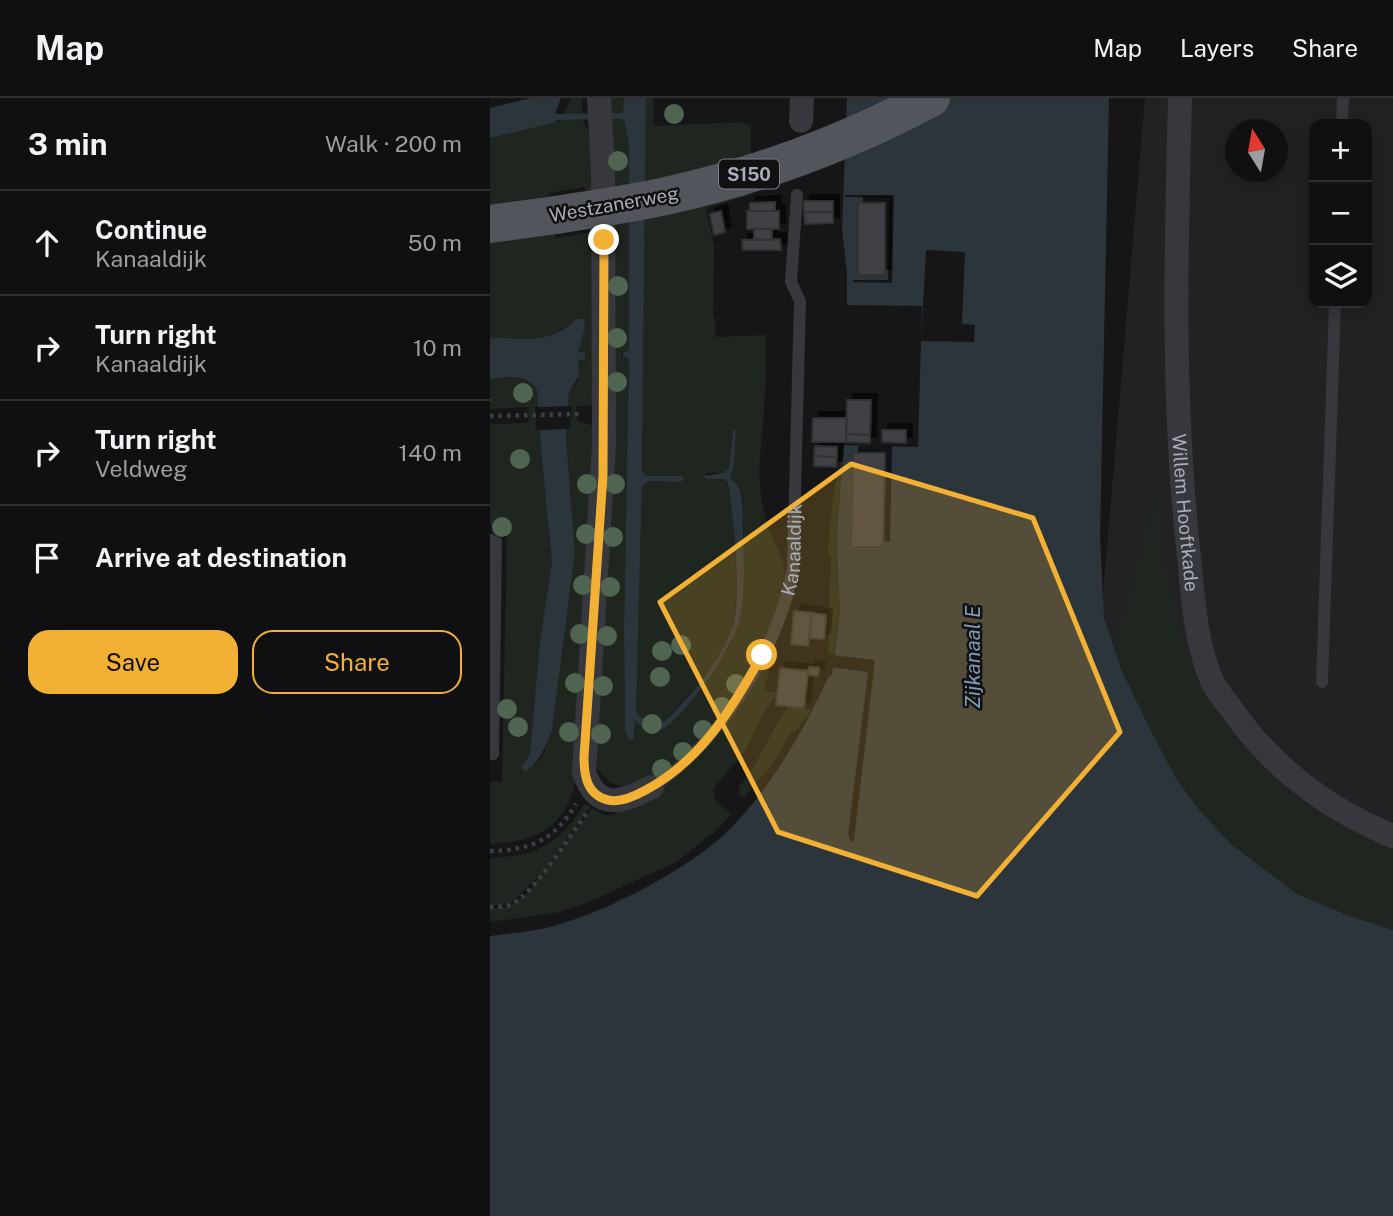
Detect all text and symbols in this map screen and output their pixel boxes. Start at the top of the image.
text: Map [35,29,104,67]
text: Map [1093,34,1142,62]
text: Layers [1180,34,1254,62]
text: Share [1292,34,1358,62]
north arrow [1225,119,1288,182]
map controls [1309,119,1372,308]
button: + [1309,119,1372,182]
text: 3 min [28,126,107,162]
text: Walk · 200 m [325,130,462,157]
road number: S150 [719,160,779,188]
street label: Westzanerweg [548,182,681,226]
button: − [1309,182,1372,245]
text: Continue [95,214,207,245]
icon: ahead [28,224,66,262]
route end [588,224,619,255]
text: 50 m [408,229,462,256]
text: Kanaaldijk [95,245,207,272]
button: layers [1309,245,1372,308]
text: Turn right [95,319,217,350]
icon: right [28,329,66,367]
text: 10 m [413,334,462,361]
text: Kanaaldijk [95,350,207,377]
text: Turn right [95,424,217,455]
street label: Willem Hooftkade [1168,433,1203,593]
icon: right [28,434,66,472]
text: 140 m [399,439,462,466]
text: Veldweg [95,455,188,482]
street label: Kanaaldijk [776,503,806,598]
icon: arrive [28,539,66,577]
text: Arrive at destination [95,542,347,573]
water label: Zijkanaal E [960,605,985,709]
button: Save [28,630,238,694]
button: Share [252,630,462,694]
route start [746,639,777,670]

